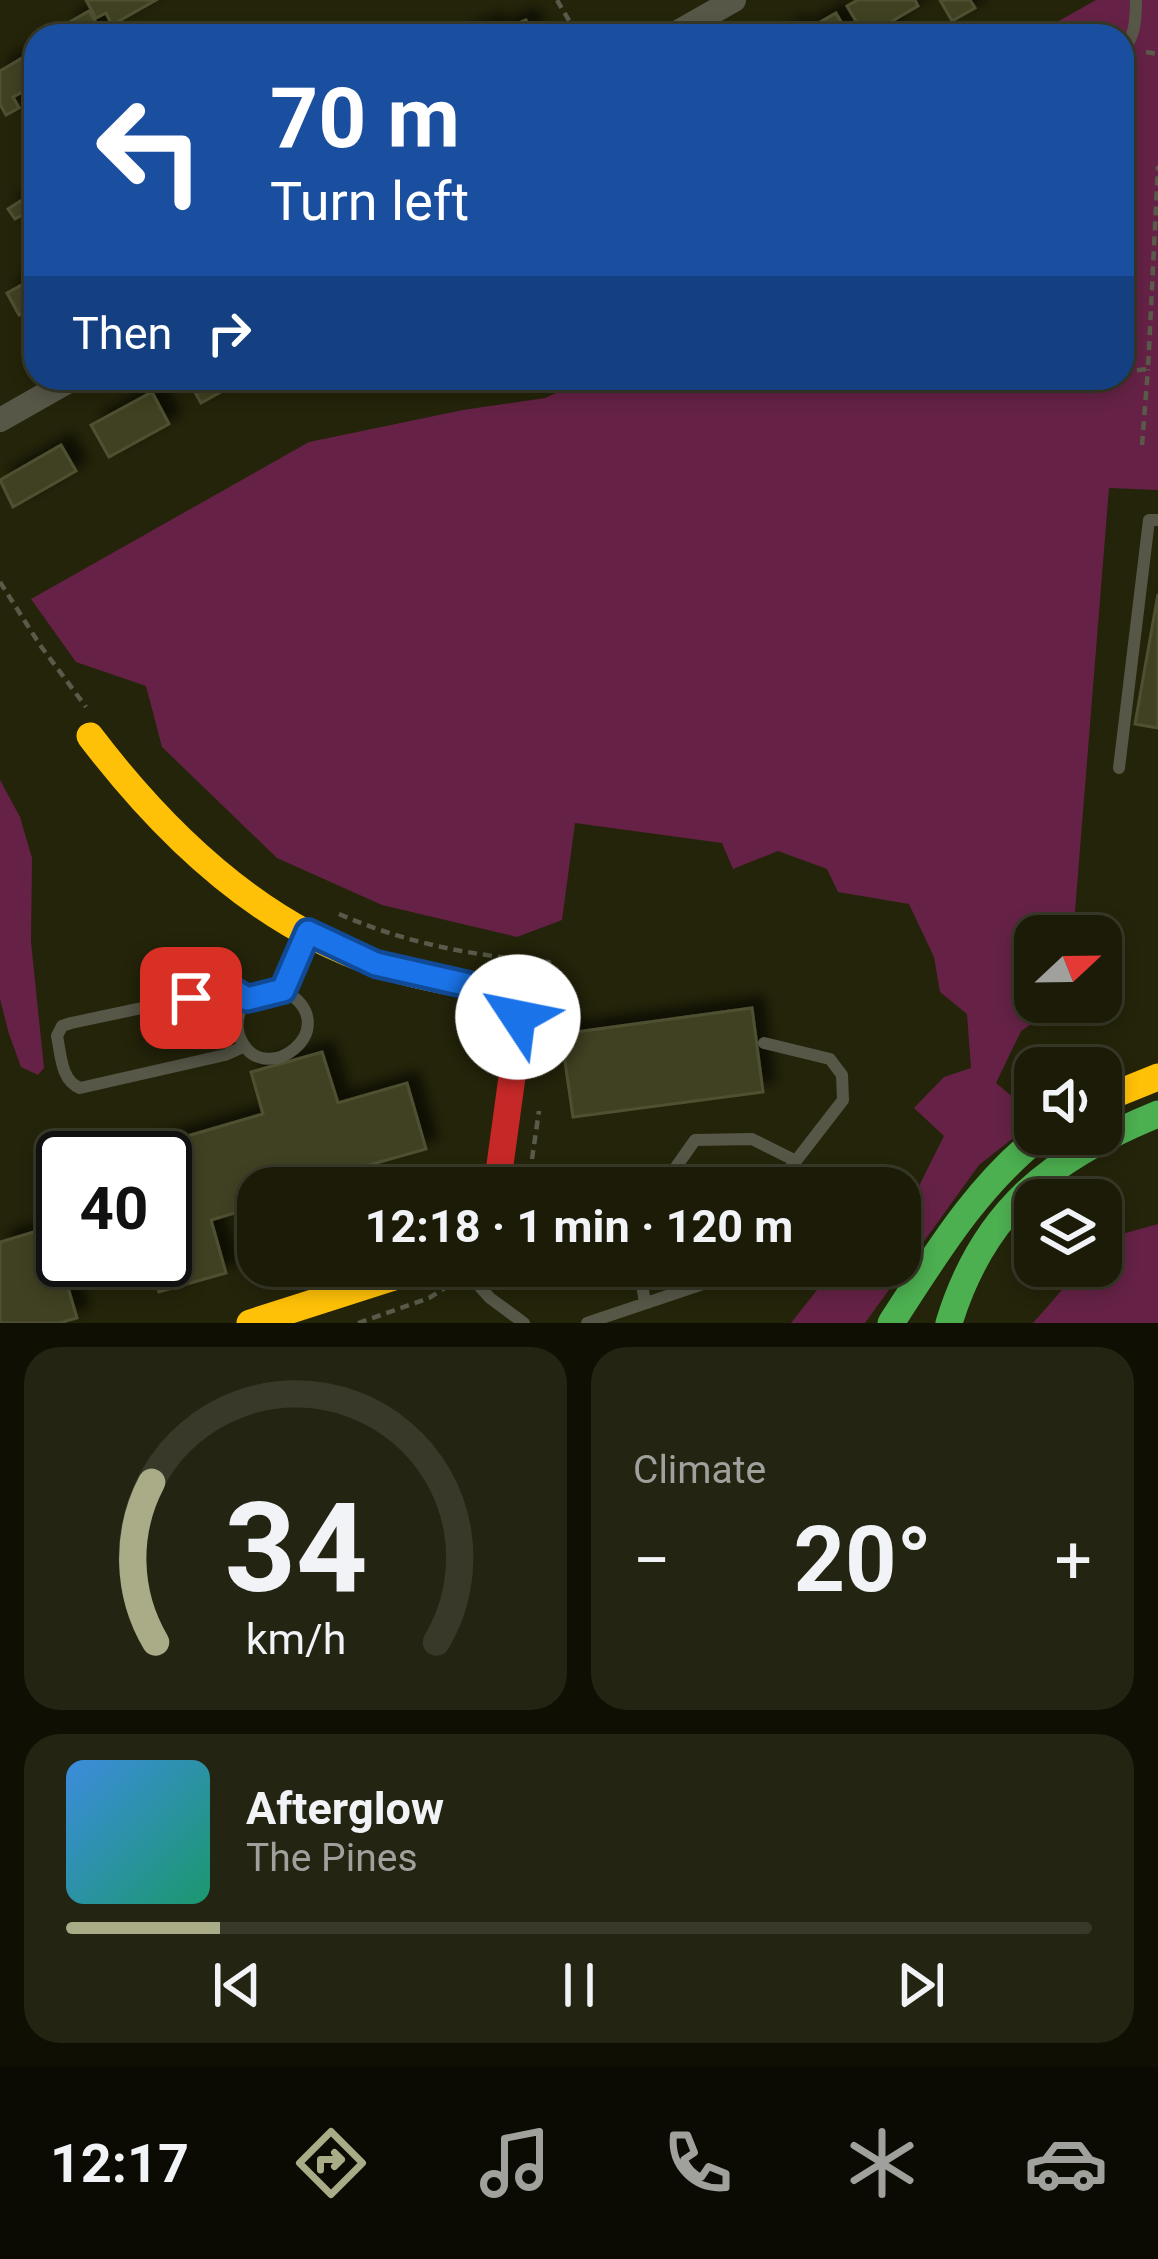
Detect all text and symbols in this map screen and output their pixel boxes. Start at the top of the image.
text: 70 m [270,69,460,168]
icon: left [72,72,228,228]
text: Turn left [270,170,469,233]
icon: right [196,300,262,366]
text: Then [72,307,172,360]
north arrow [1014,915,1122,1023]
map controls [1014,915,1122,1287]
pin [140,947,242,1049]
position arrow [455,954,581,1080]
icon: arrive [158,965,224,1031]
button: sound [1014,1047,1122,1155]
speed limit sign: 40 [36,1131,192,1287]
button: layers [1014,1179,1122,1287]
text: 12:18 · 1 min · 120 m [365,1200,793,1253]
text: Climate [633,1447,766,1493]
text: 34 [224,1475,367,1621]
text: 20° [793,1508,932,1613]
text: − [633,1522,671,1599]
text: + [1055,1522,1092,1599]
text: km/h [245,1613,346,1663]
text: Afterglow [246,1782,444,1835]
text: The Pines [246,1835,418,1881]
icon: previous [204,1952,270,2018]
icon: pause [546,1952,612,2018]
icon: next [888,1952,954,2018]
icon: directions [289,2121,373,2205]
icon: music [473,2121,557,2205]
icon: phone [656,2121,740,2205]
icon: climate [840,2121,924,2205]
icon: car [1024,2121,1108,2205]
text: 12:17 [50,2132,189,2195]

